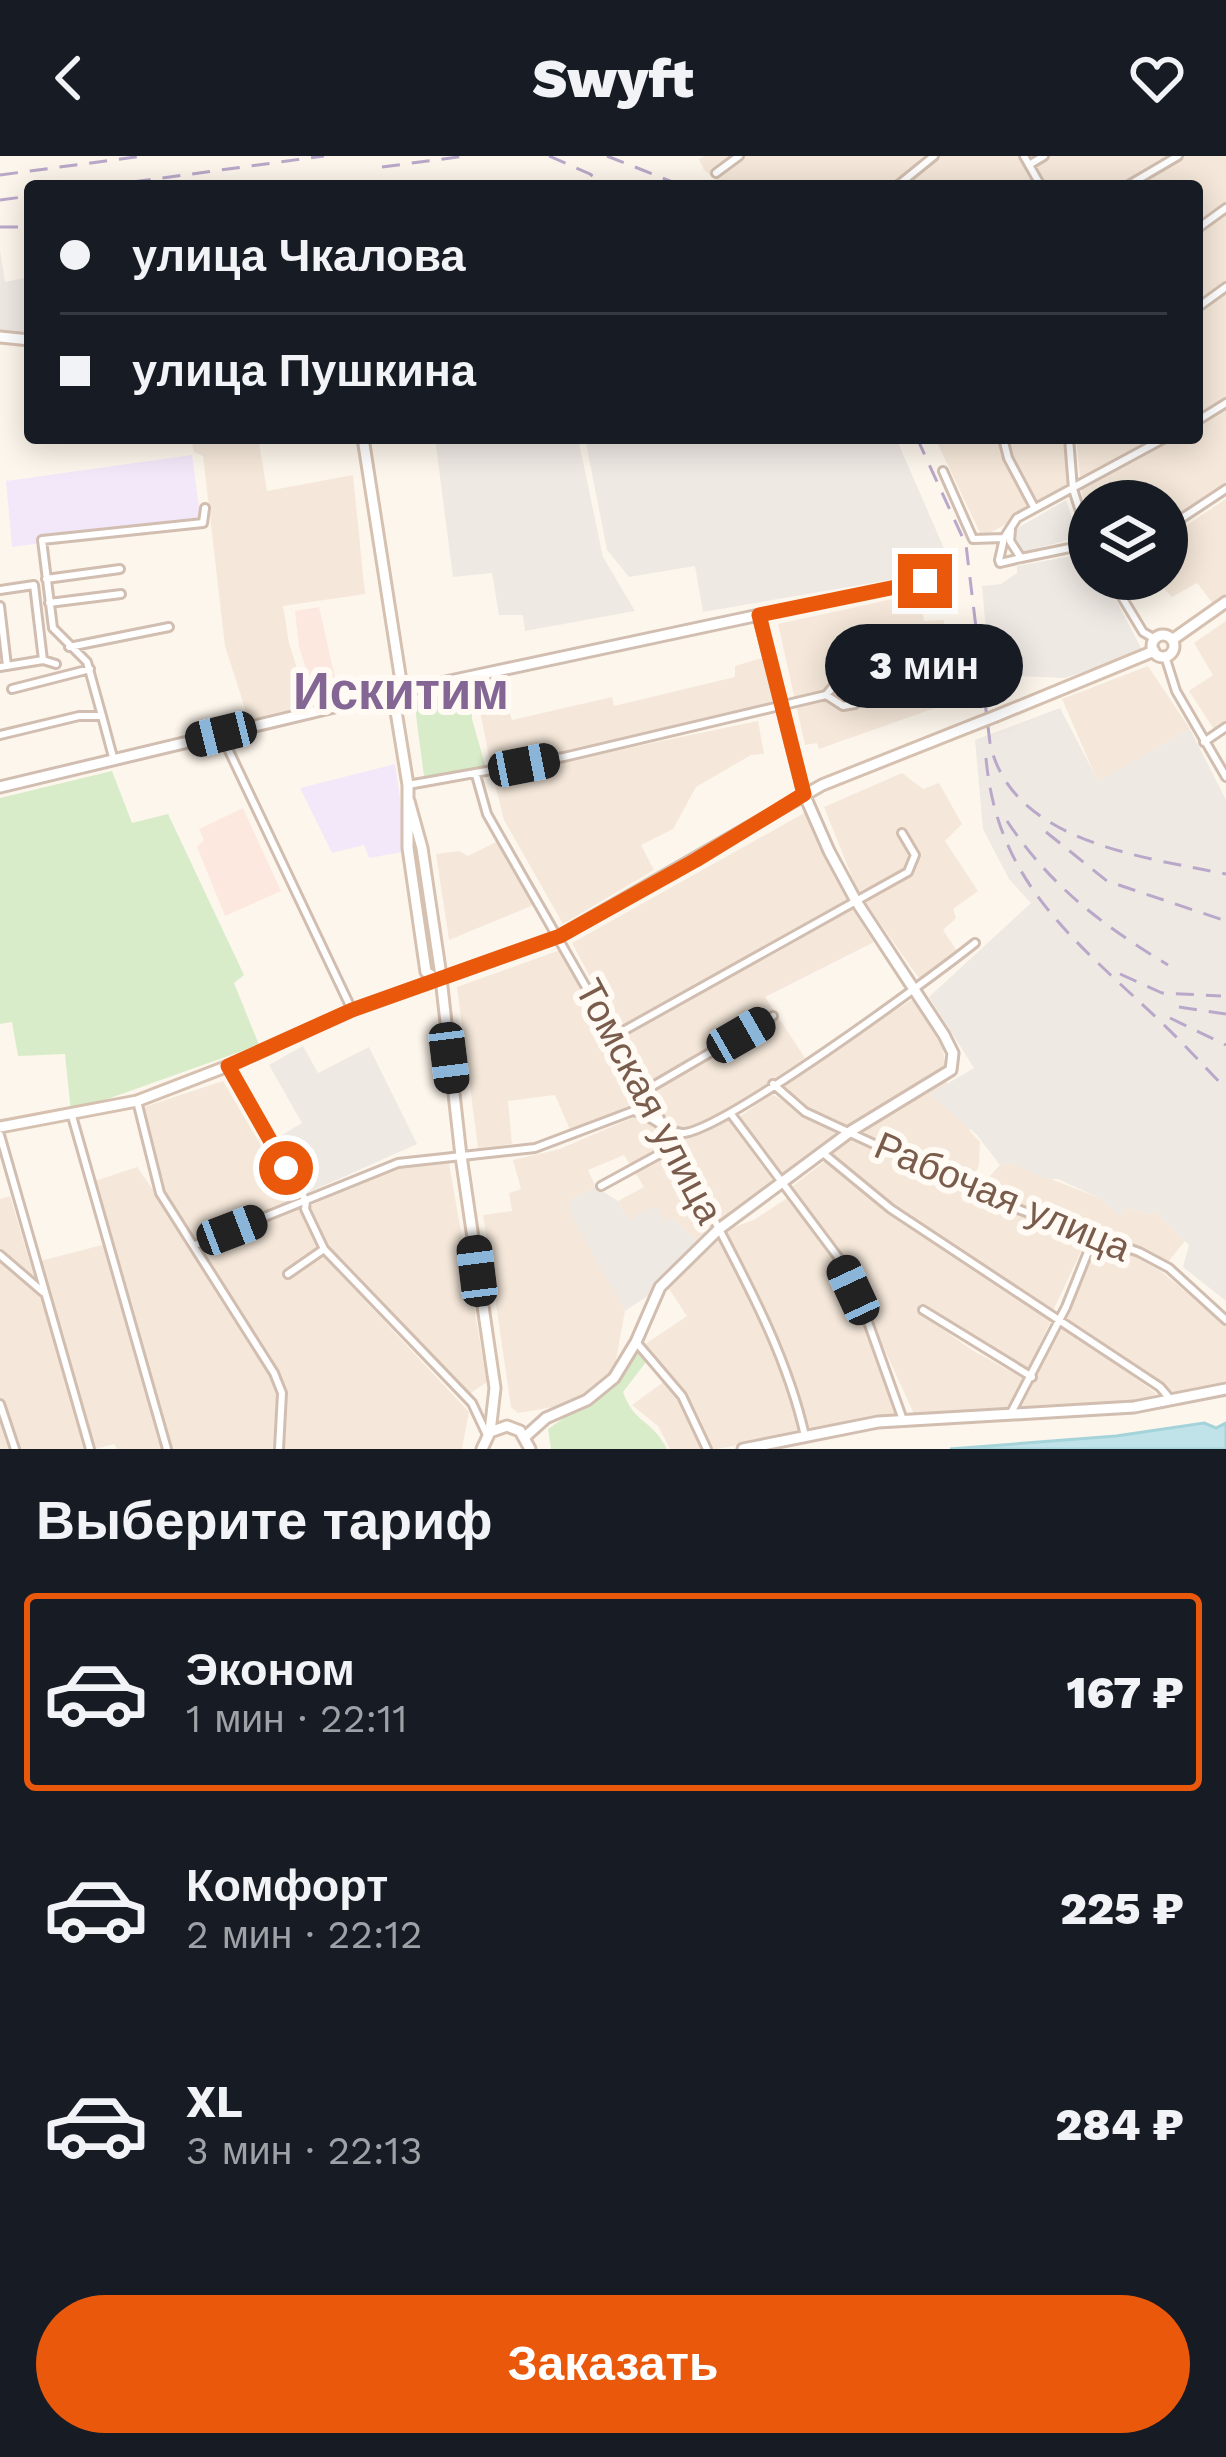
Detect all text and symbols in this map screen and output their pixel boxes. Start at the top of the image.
icon: back [36,45,102,111]
icon: heart [1124,45,1190,111]
text: Swyft [532,47,694,110]
text: улица Чкалова [132,229,466,282]
text: улица Пушкина [132,344,476,397]
map controls [1068,480,1188,600]
button: layers [1068,480,1188,600]
route end [898,554,952,608]
callout: 3 мин [826,623,1024,707]
text: 3 мин [869,643,979,688]
district label: Искитим [293,662,509,721]
car [182,708,260,760]
car [485,740,563,790]
street label: Томская улица [566,971,733,1231]
car [701,1001,781,1069]
car [427,1020,471,1096]
street label: Рабочая улица [868,1122,1138,1271]
route start [259,1141,313,1195]
car [192,1200,272,1260]
car [455,1233,499,1309]
car [821,1250,885,1330]
text: Выберите тариф [36,1489,493,1552]
icon: car [42,1638,150,1746]
text: Эконом [186,1643,355,1696]
text: 167 ₽ [1067,1666,1184,1719]
text: 1 мин · 22:11 [186,1696,408,1741]
icon: car [42,1854,150,1962]
text: Комфорт [186,1859,388,1912]
text: 225 ₽ [1060,1882,1184,1935]
text: 2 мин · 22:12 [186,1912,423,1957]
icon: car [42,2070,150,2178]
text: XL [186,2075,243,2128]
text: 284 ₽ [1055,2098,1184,2151]
text: 3 мин · 22:13 [186,2128,423,2173]
button: Заказать [36,2295,1190,2433]

